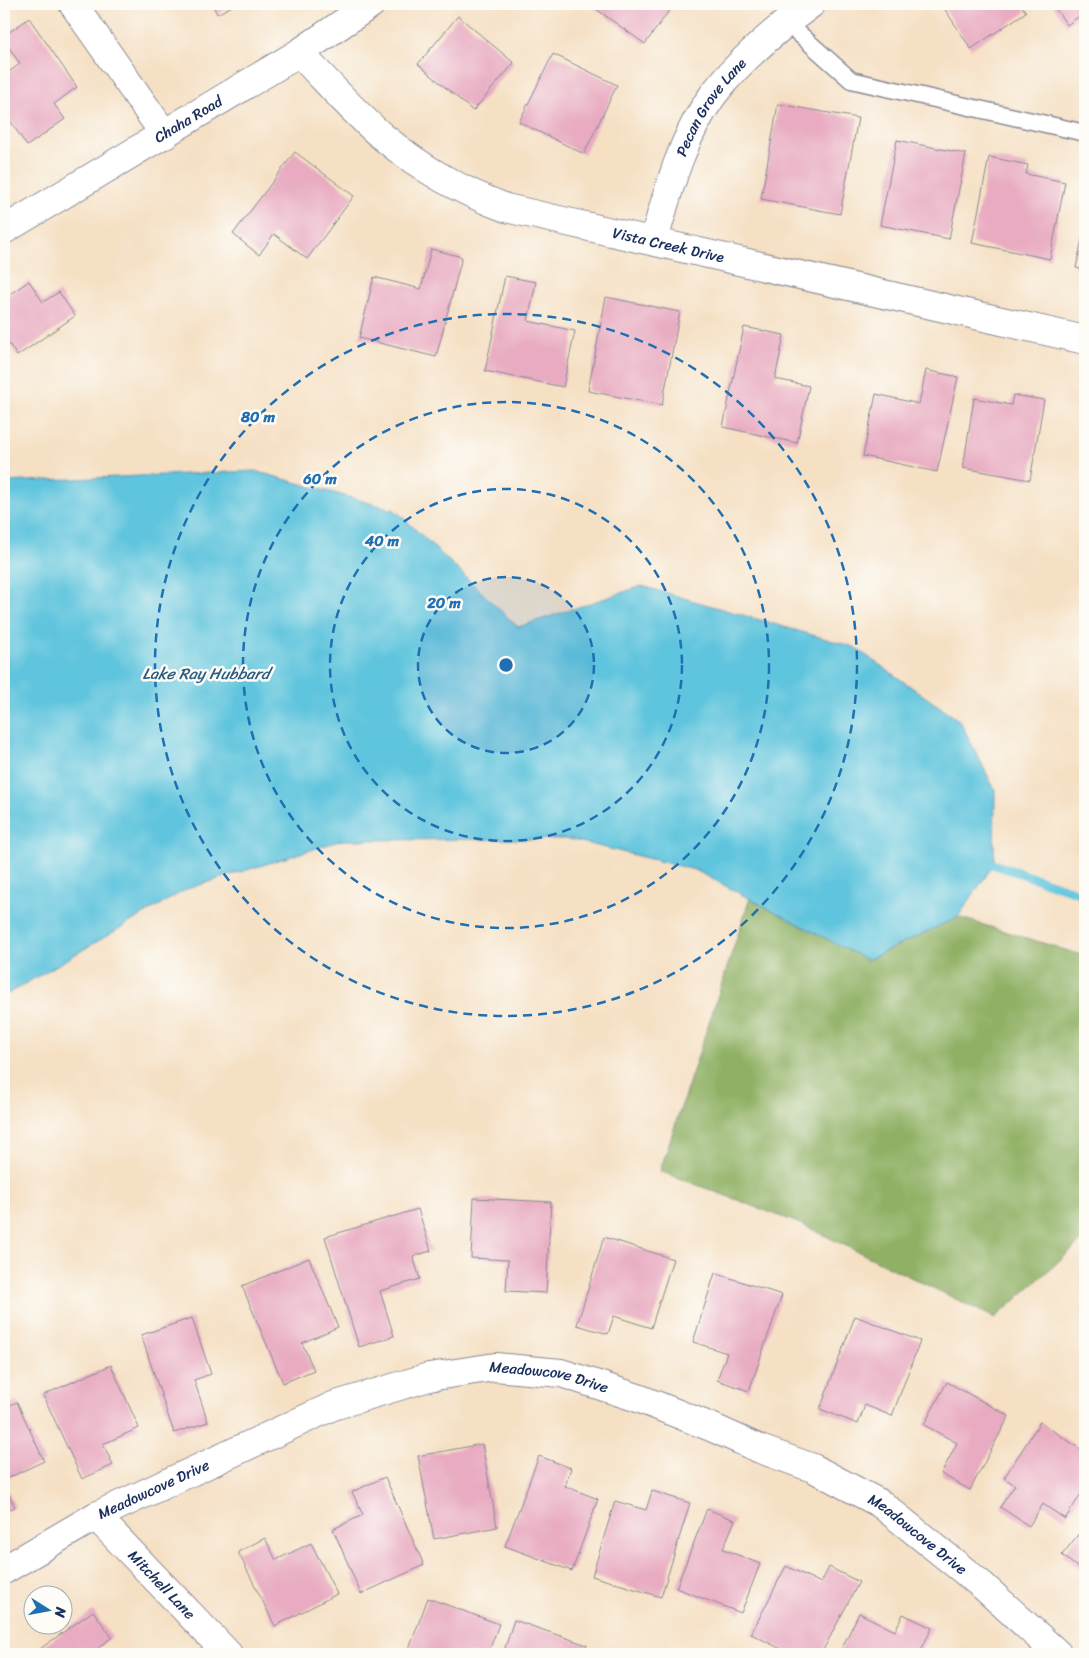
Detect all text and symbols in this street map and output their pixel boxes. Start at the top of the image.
street label: Pecan Grove Lane [669,51,753,161]
street label: Chaha Road [149,88,229,150]
street label: Vista Creek Drive [610,220,727,270]
text: 80 m [240,404,275,430]
text: 60 m [302,466,337,492]
text: 40 m [364,528,400,554]
text: 20 m [426,590,461,616]
centre of rings [497,656,515,674]
water label: Lake Ray Hubbard [143,659,274,688]
street label: Meadowcove Drive [488,1354,612,1401]
street label: Meadowcove Drive [93,1452,214,1527]
street label: Meadowcove Drive [863,1486,973,1582]
street label: Mitchell Lane [122,1544,202,1626]
north arrow [22,1586,72,1636]
text: N [47,1604,74,1620]

